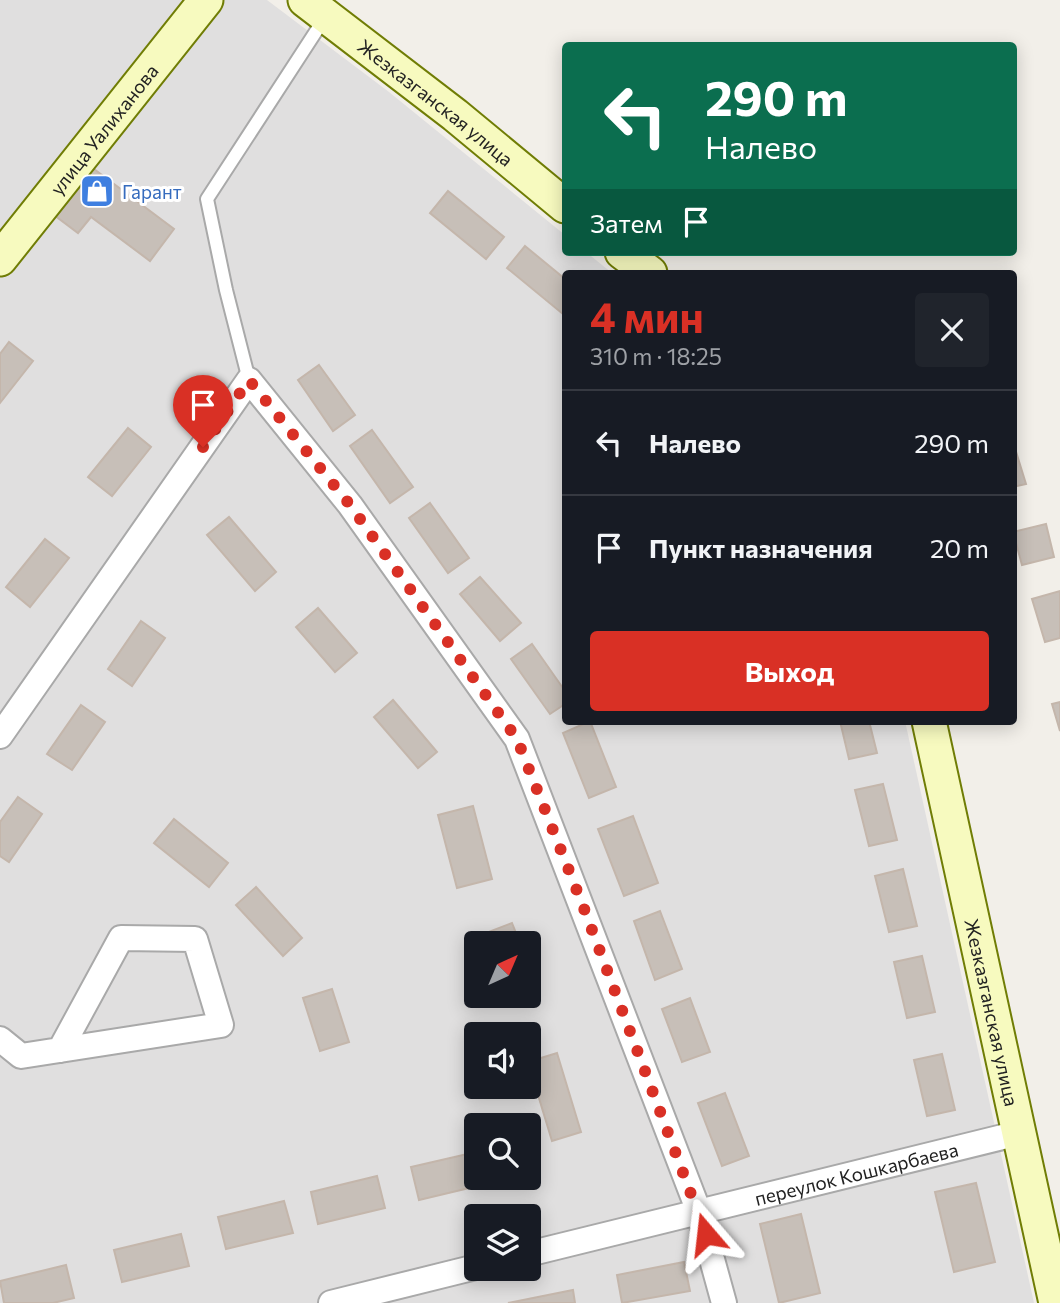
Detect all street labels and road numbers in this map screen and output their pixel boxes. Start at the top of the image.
street label: Жезказганская улица [354,34,518,170]
street label: улица Уалиханова [44,59,162,199]
street label: Жезказганская улица [961,916,1024,1108]
street label: переулок Кошкарбаева [752,1137,960,1209]

